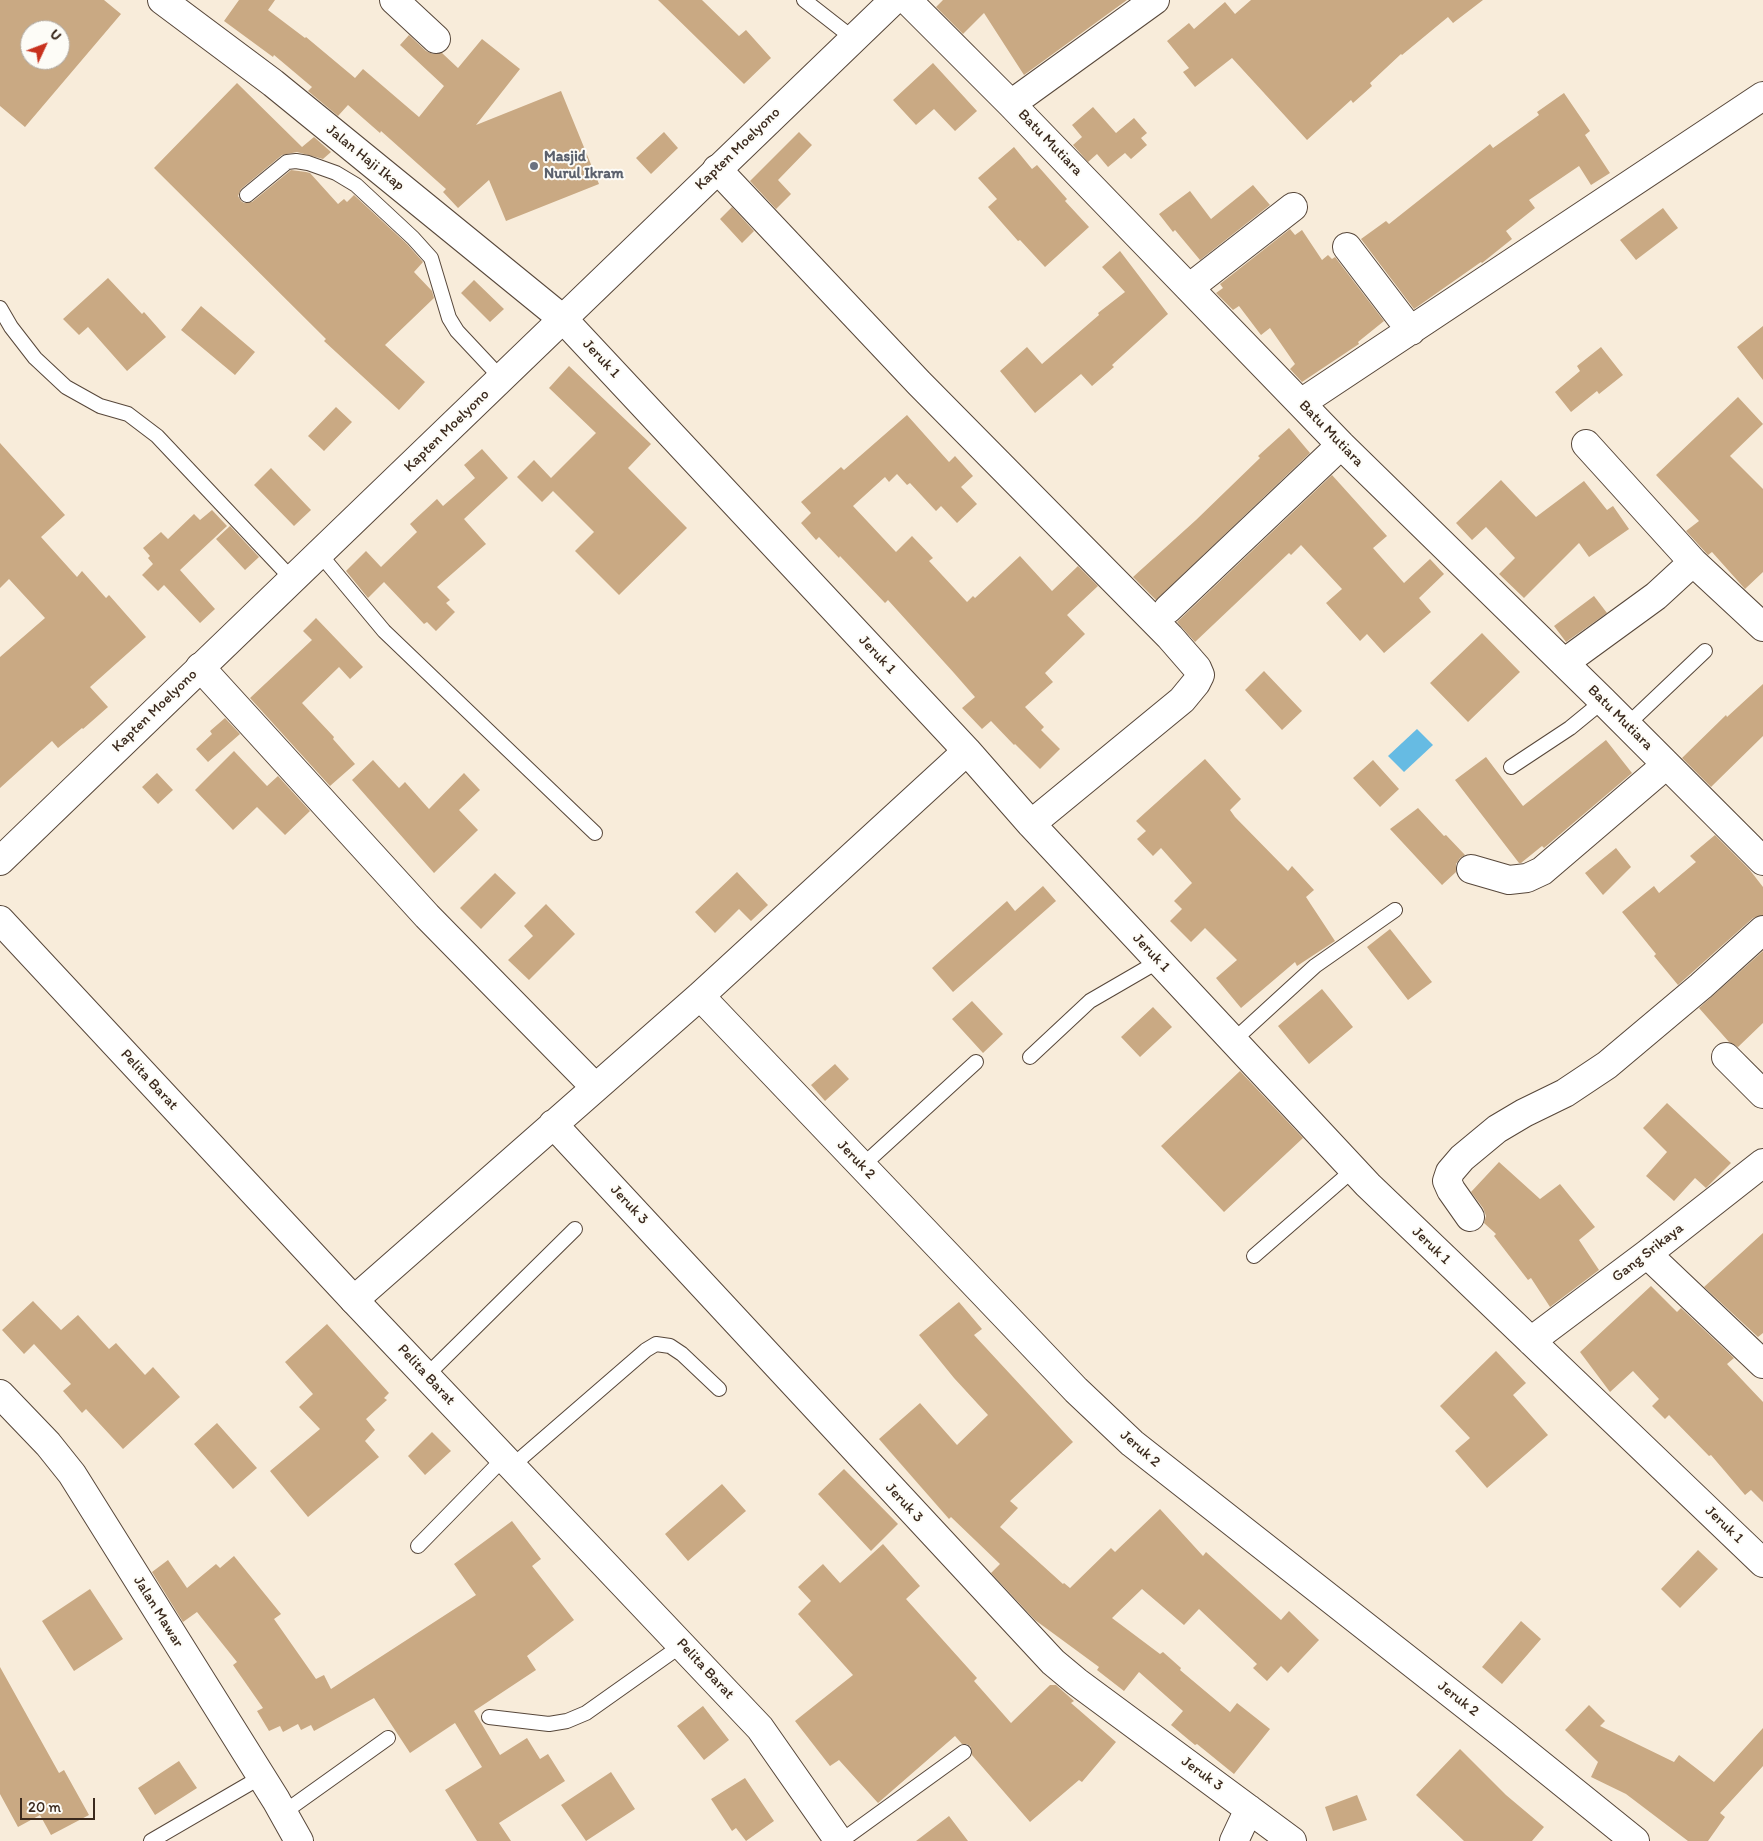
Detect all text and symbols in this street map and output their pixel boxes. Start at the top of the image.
north arrow [20,20,70,70]
text: U [46,26,65,44]
street label: Kapten Moelyono [692,104,784,194]
street label: Batu Mutiara [1014,106,1086,180]
street label: Jalan Haji Ikap [322,121,408,195]
place label: Masjid Nurul Ikram [544,148,624,183]
marker: Masjid Nurul Ikram [528,160,540,172]
street label: Jeruk 1 [579,336,623,382]
street label: Kapten Moelyono [401,386,493,476]
street label: Batu Mutiara [1295,397,1367,471]
street label: Jeruk 1 [855,632,899,678]
street label: Kapten Moelyono [109,666,201,756]
street label: Batu Mutiara [1583,681,1657,755]
street label: Jeruk 1 [1129,930,1173,976]
street label: Pelita Barat [116,1046,182,1114]
street label: Jeruk 2 [833,1137,879,1183]
street label: Jeruk 3 [606,1181,652,1229]
street label: Gang Srikaya [1609,1220,1687,1286]
street label: Jeruk 1 [1408,1223,1454,1269]
street label: Pelita Barat [393,1341,459,1409]
street label: Jeruk 2 [1116,1427,1164,1471]
street label: Jeruk 3 [881,1479,927,1527]
street label: Jeruk 1 [1701,1502,1747,1548]
street label: Jalan Mawar [129,1573,187,1651]
street label: Pelita Barat [672,1635,738,1703]
street label: Jeruk 2 [1434,1677,1482,1721]
street label: Jeruk 3 [1177,1753,1227,1795]
scale bar [22,1788,98,1820]
text: 20 m [28,1798,61,1816]

